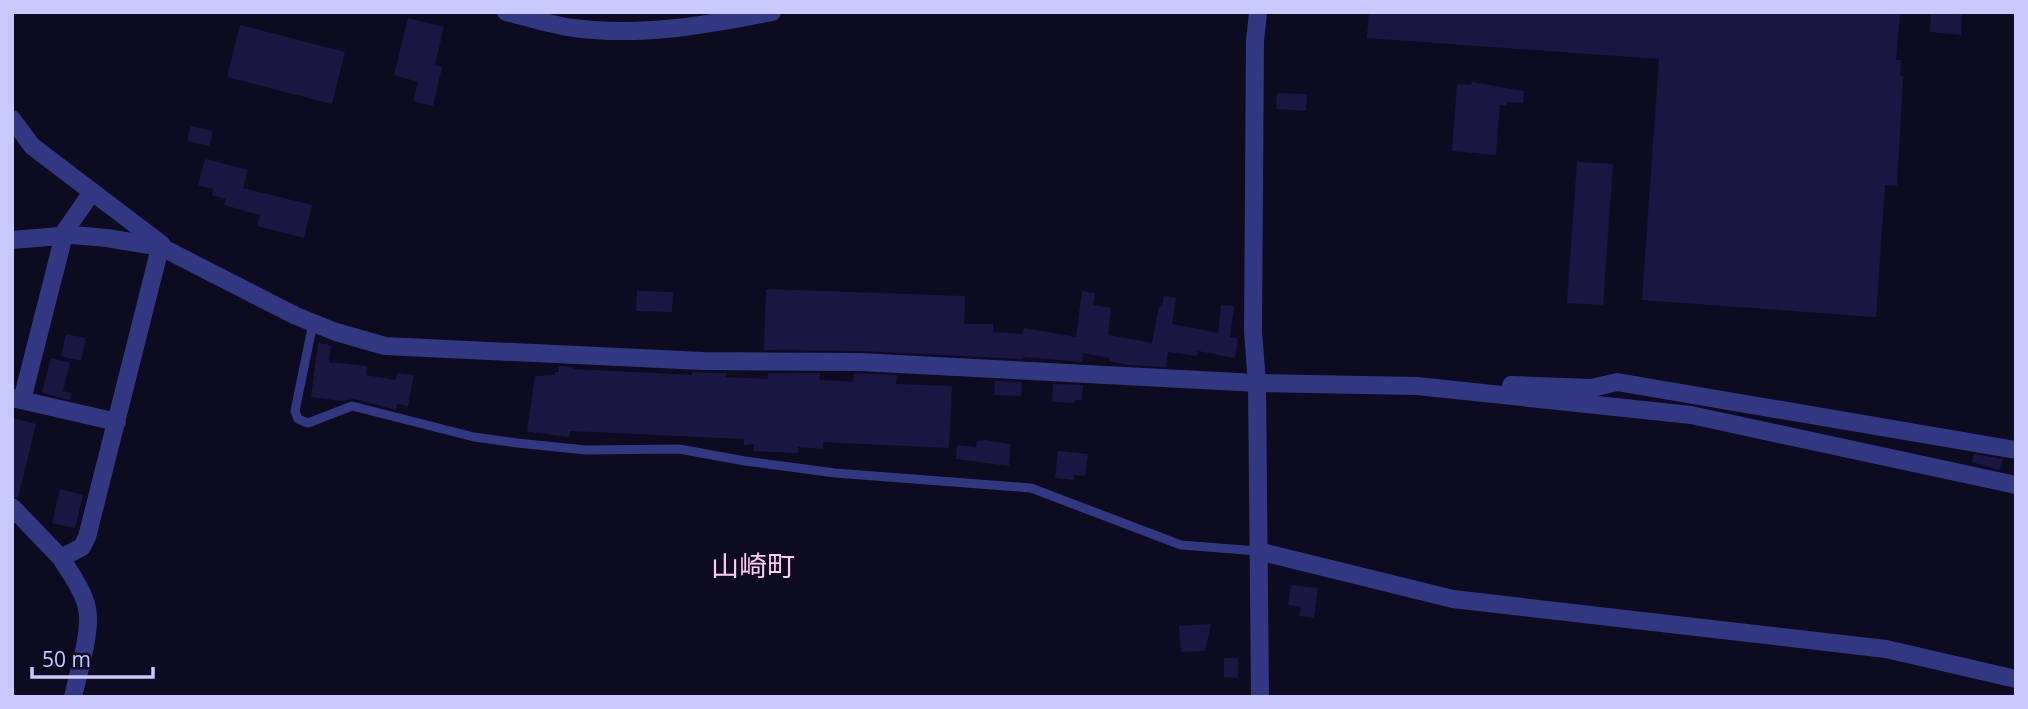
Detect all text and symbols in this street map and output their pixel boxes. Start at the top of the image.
district label: 山崎町 [711,546,795,584]
scale bar [32,636,152,680]
text: 50 m [42,645,91,673]

